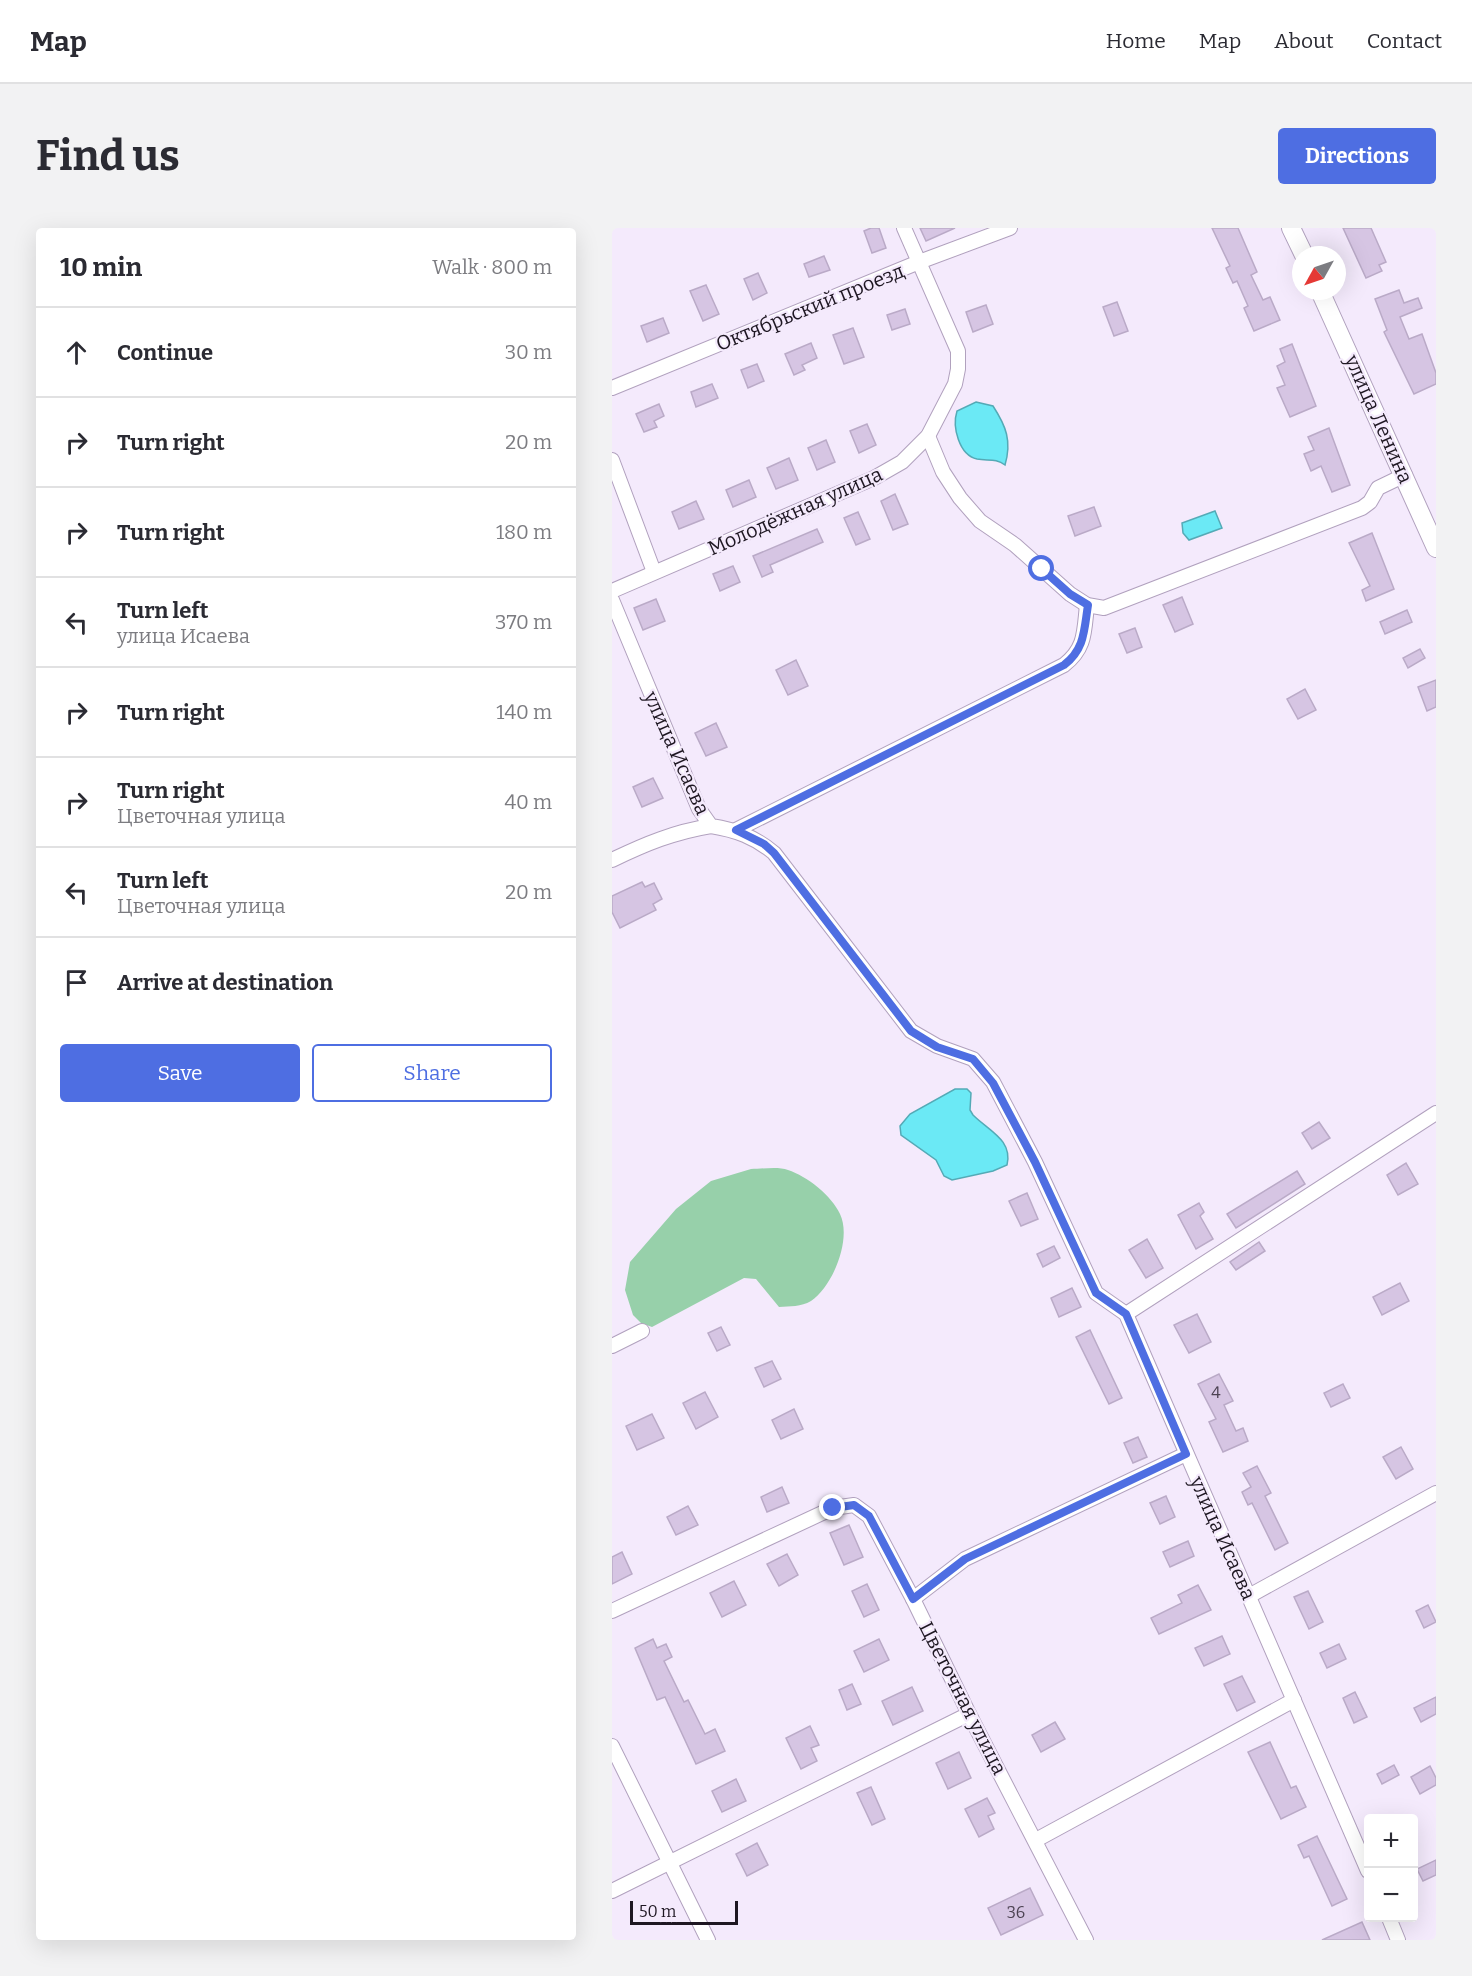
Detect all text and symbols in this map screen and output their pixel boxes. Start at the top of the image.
text: Map [30,25,87,58]
text: Home [1106,28,1166,54]
text: Map [1199,28,1241,54]
text: About [1274,28,1334,54]
text: Contact [1367,28,1442,54]
button: Directions [1278,128,1436,184]
text: Find us [36,131,180,181]
north arrow [1292,246,1346,300]
text: 10 min [60,252,142,283]
text: Walk · 800 m [432,255,552,279]
street label: Октябрьский проезд [712,258,908,356]
icon: ahead [60,336,93,369]
text: Continue [117,339,213,366]
text: 30 m [505,340,552,364]
street label: улица Ленина [1340,350,1418,487]
icon: right [60,426,93,459]
text: Turn right [117,429,225,456]
text: 20 m [505,430,552,454]
street label: Молодёжная улица [704,462,886,560]
icon: right [60,516,93,549]
text: Turn right [117,519,225,546]
text: 180 m [496,520,552,544]
route start [1028,555,1054,581]
text: Turn left [117,597,209,624]
icon: left [60,606,93,639]
text: 370 m [495,610,552,634]
text: улица Исаева [117,624,250,648]
street label: улица Исаева [639,686,715,819]
icon: right [60,696,93,729]
text: Turn right [117,699,225,726]
text: 140 m [496,700,552,724]
text: Turn right [117,777,225,804]
icon: right [60,786,93,819]
text: 40 m [504,790,552,814]
text: Цветочная улица [117,804,285,828]
text: Turn left [117,867,209,894]
icon: left [60,876,93,909]
text: 20 m [505,880,552,904]
text: Цветочная улица [117,894,285,918]
icon: arrive [60,966,93,999]
text: Arrive at destination [117,969,333,996]
button: Save [60,1044,300,1102]
button: Share [312,1044,552,1102]
house number: 4 [1211,1383,1221,1402]
street label: улица Исаева [1185,1471,1261,1604]
route end [819,1494,845,1520]
street label: Цветочная улица [914,1618,1012,1778]
map controls [1364,1814,1418,1922]
button: + [1364,1814,1418,1868]
button: − [1364,1868,1418,1922]
scale bar [630,1898,738,1926]
text: 50 m [639,1902,676,1921]
house number: 36 [1007,1903,1025,1922]

